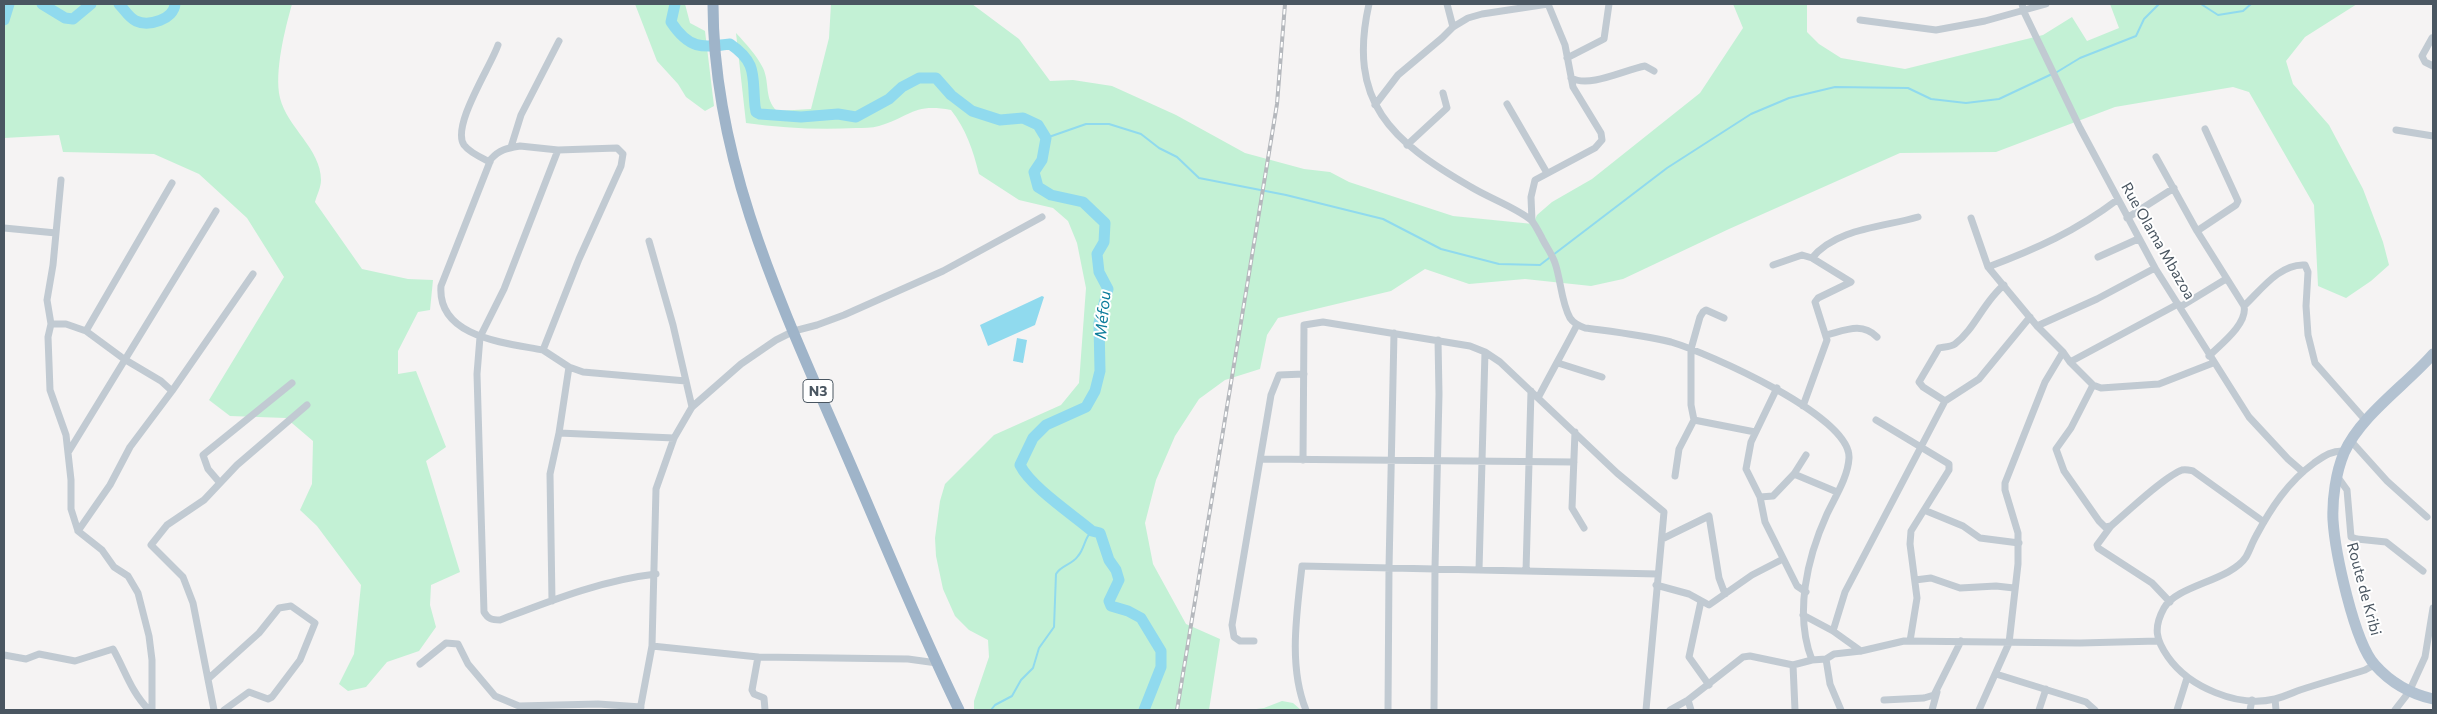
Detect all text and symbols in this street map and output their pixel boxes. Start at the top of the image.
street label: Rue Olama Mbazoa [2117,179,2199,303]
water label: Méfou [1091,290,1115,340]
road number: N3 [803,380,833,402]
street label: Route de Kribi [2343,540,2385,638]

